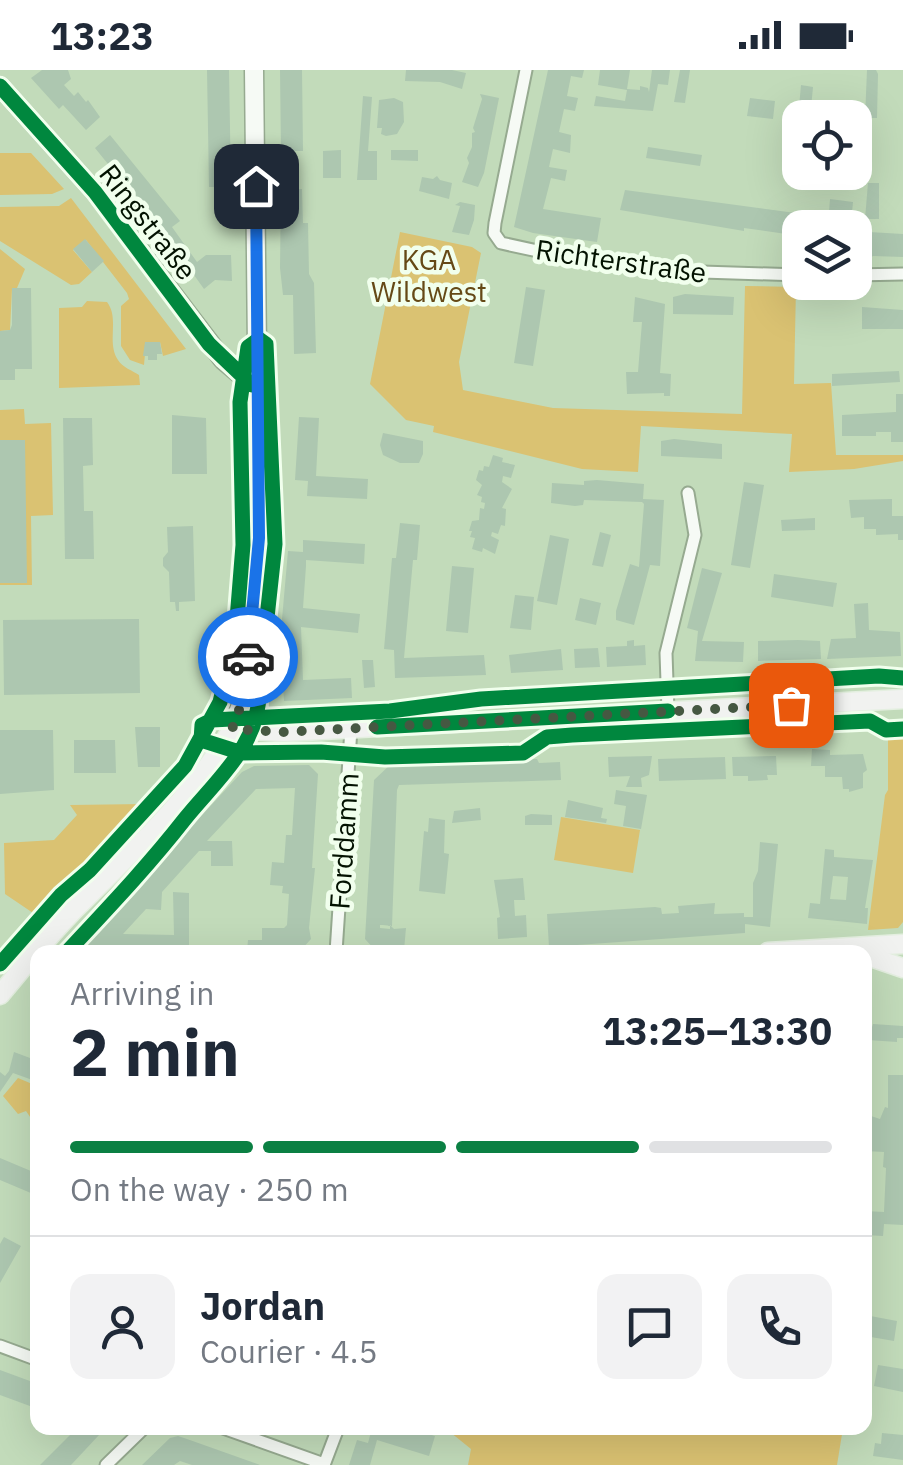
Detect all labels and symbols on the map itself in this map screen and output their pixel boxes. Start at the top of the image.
pin [214,144,299,229]
street label: Ringstraße [92,156,205,287]
street label: Richterstraße [533,230,709,291]
park label: KGA Wildwest [371,241,487,310]
courier [198,607,298,707]
pin [749,663,834,748]
street label: Forddamm [320,771,367,911]

